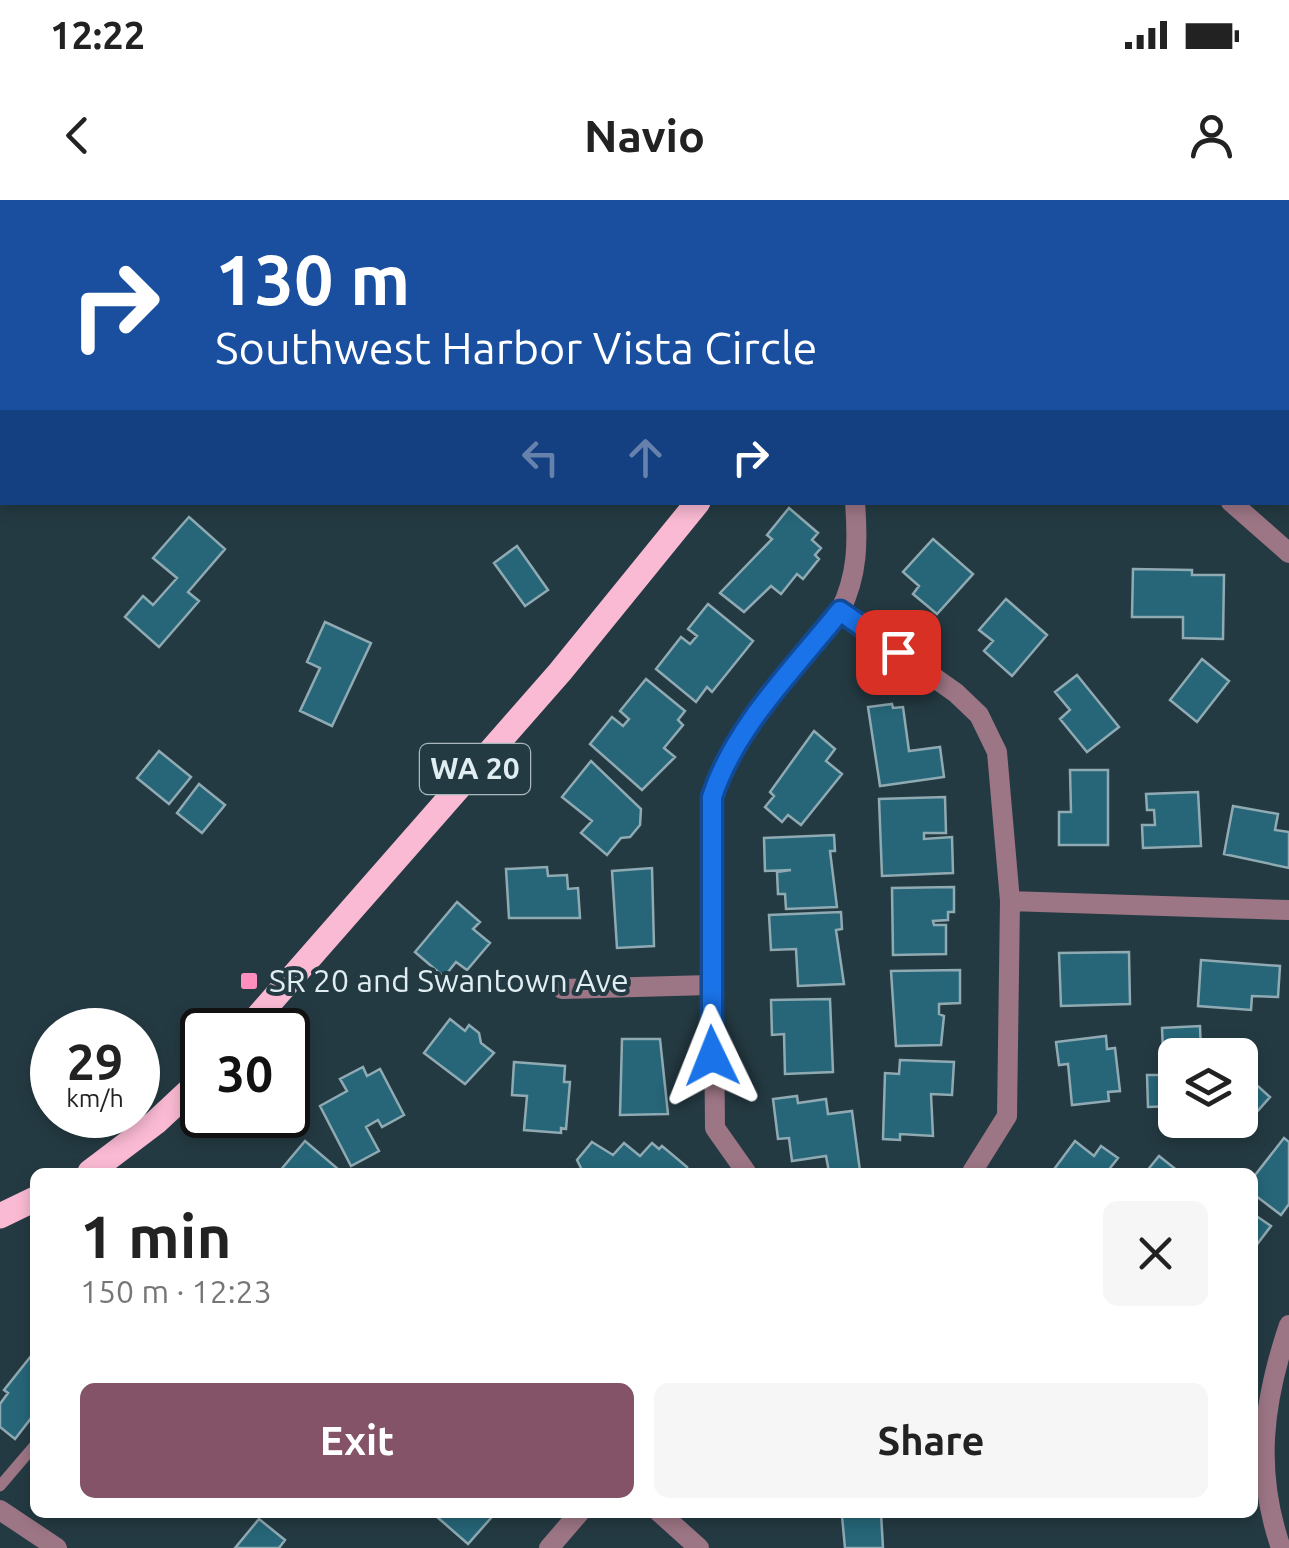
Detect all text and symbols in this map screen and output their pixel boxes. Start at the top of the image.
text: 12:22 [50,14,145,56]
icon: back [50,108,105,163]
icon: person [1184,108,1239,163]
text: Navio [584,110,705,161]
icon: right [50,240,180,370]
text: 130 m [215,240,410,318]
text: Southwest Harbor Vista Circle [215,322,817,373]
icon: left [513,430,568,485]
icon: ahead [618,430,673,485]
icon: right [723,430,778,485]
pin [856,610,941,695]
icon: arrive [871,625,926,680]
road number: WA 20 [420,744,530,794]
place label: SR 20 and Swantown Ave [269,962,629,998]
marker: SR 20 and Swantown Ave [238,970,260,992]
position arrow [660,1004,764,1108]
speed limit sign: 30 [180,1008,310,1138]
text: 29 [67,1033,123,1089]
map controls [1158,1038,1258,1138]
button: layers [1158,1038,1258,1138]
text: km/h [66,1084,124,1112]
button: close [1103,1201,1208,1306]
text: 1 min [80,1202,232,1269]
text: 150 m · 12:23 [80,1273,272,1309]
button: Exit [80,1383,634,1498]
button: Share [654,1383,1208,1498]

